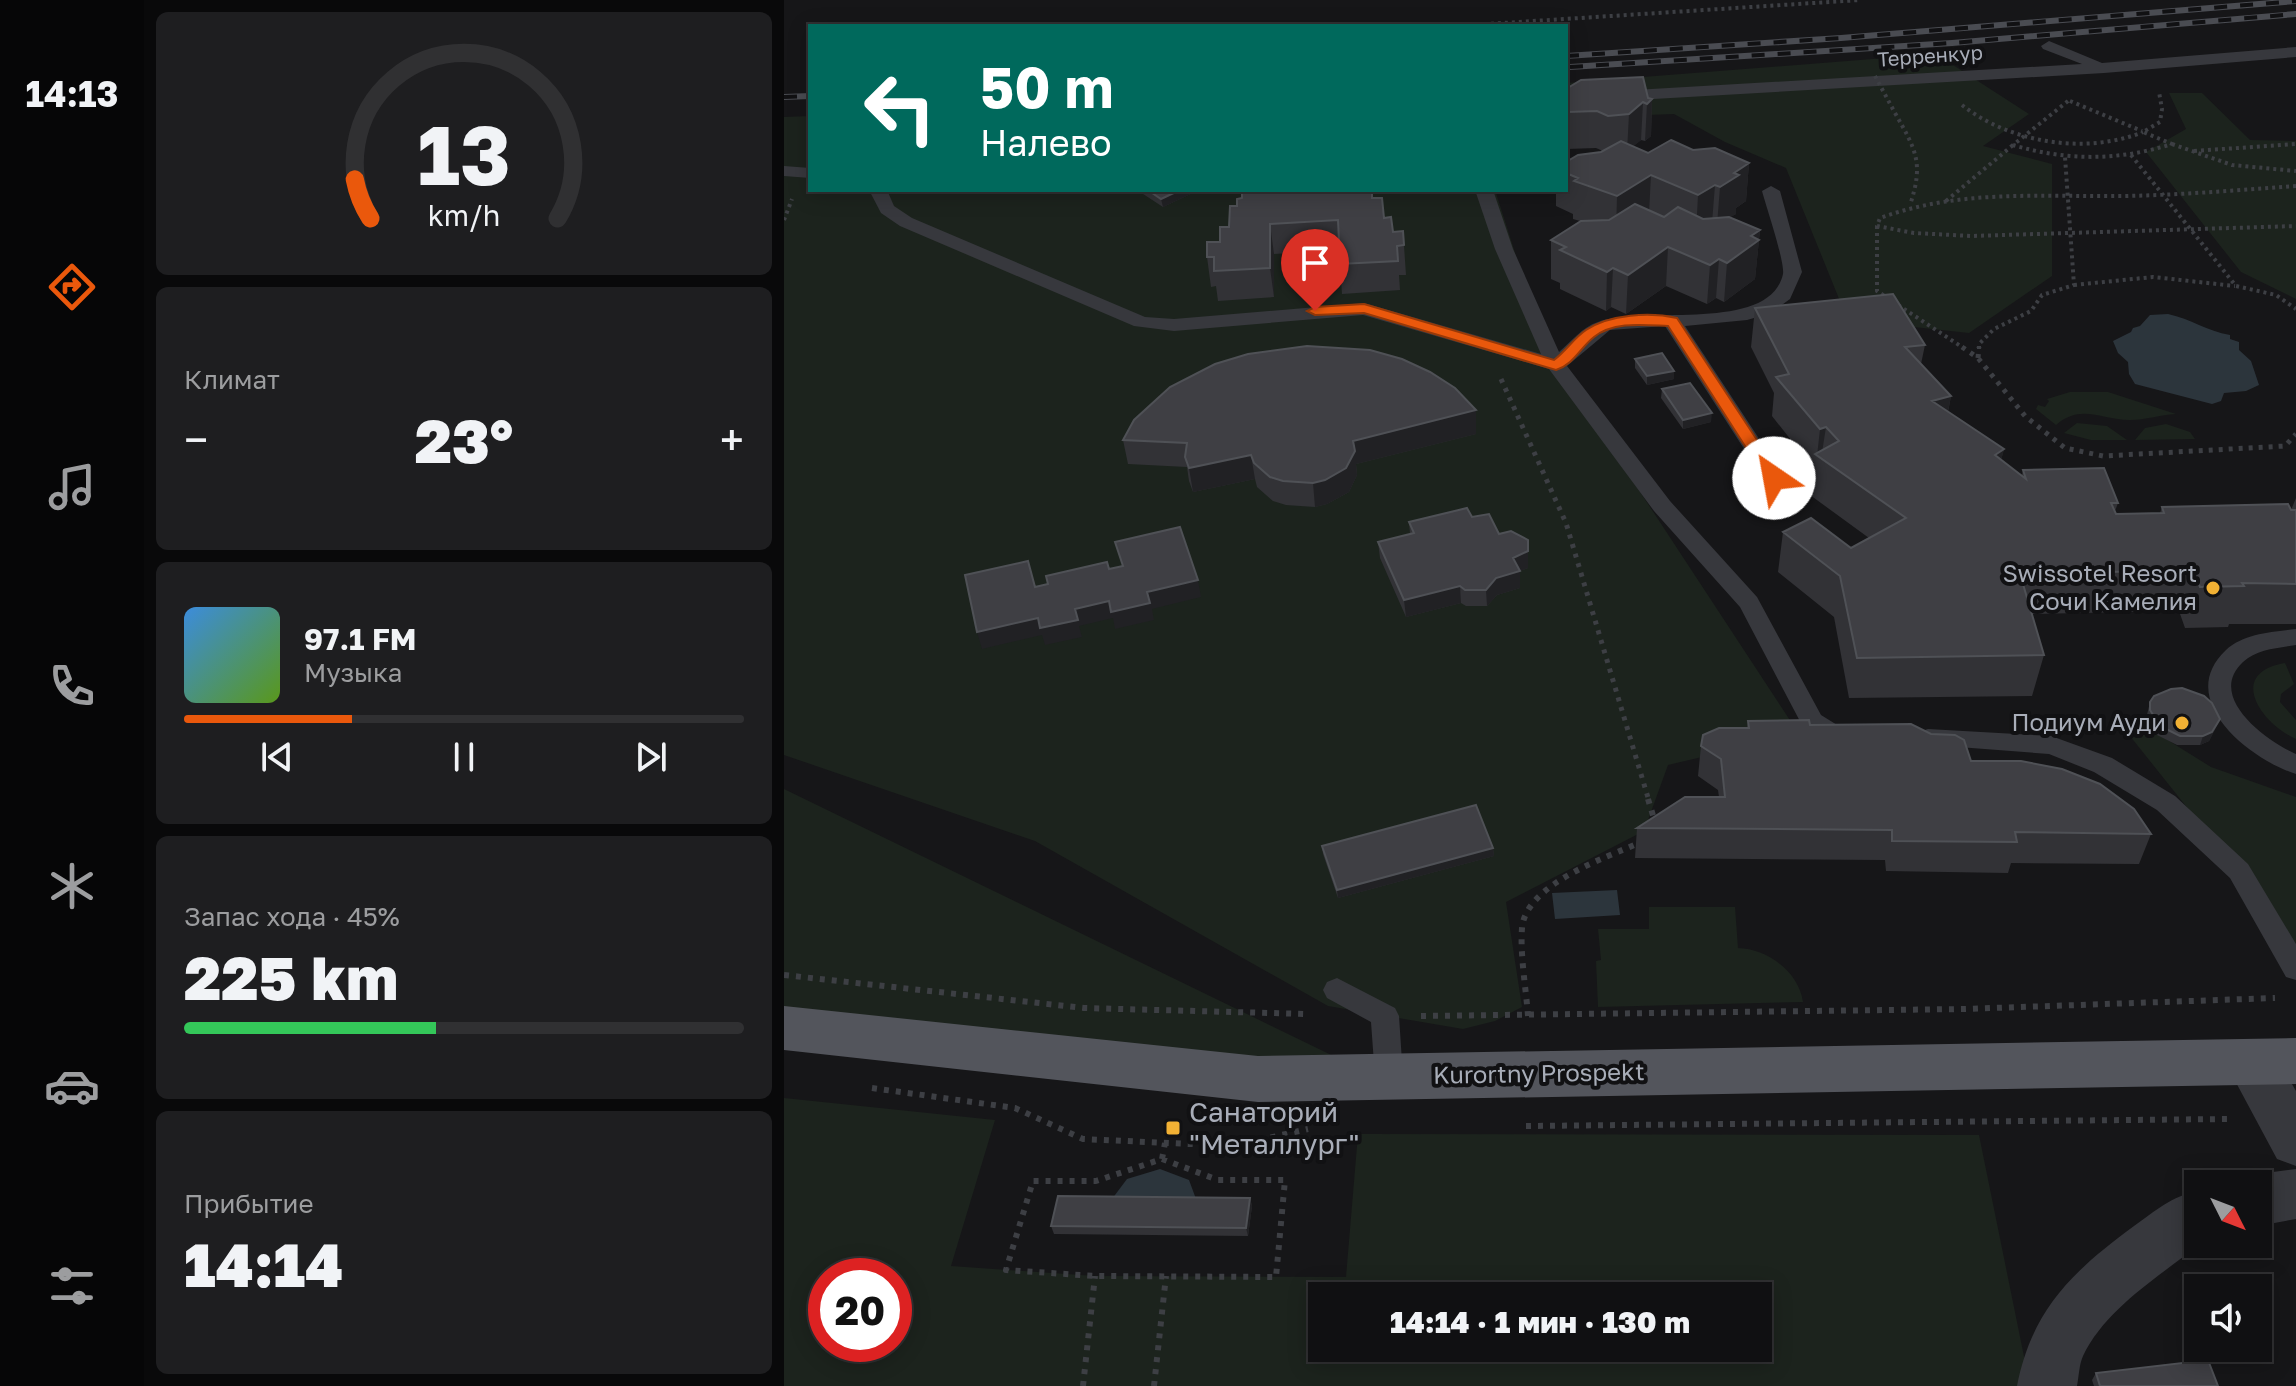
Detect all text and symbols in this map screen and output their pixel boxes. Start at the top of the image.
street label: Терренкур [1876,39,1984,71]
text: 50 m [980,53,1114,120]
icon: left [848,56,952,160]
text: 14:13 [25,72,119,115]
text: 13 [417,103,511,203]
text: Налево [980,121,1112,164]
text: km/h [428,199,500,233]
pin [1281,229,1349,311]
icon: arrive [1293,241,1337,285]
icon: directions [44,259,100,315]
text: Климат [184,364,280,395]
text: 23° [415,404,513,476]
text: − [184,413,208,466]
text: + [720,413,744,466]
position arrow [1732,436,1816,520]
icon: music [44,459,100,515]
place label: Swissotel Resort Сочи Камелия [2002,558,2197,615]
marker: Swissotel Resort Сочи Камелия [2204,579,2222,597]
text: 97.1 FM [304,621,417,657]
text: Музыка [304,657,402,688]
icon: phone [44,658,100,714]
place label: Подиум Ауди [2011,707,2166,736]
marker: Подиум Ауди [2173,714,2191,732]
icon: previous [255,735,299,779]
icon: pause [442,735,486,779]
icon: next [629,735,673,779]
icon: climate [44,858,100,914]
text: Запас хода · 45% [184,901,400,932]
text: 225 km [184,941,398,1013]
street label: Kurortny Prospekt [1433,1056,1645,1089]
icon: car [44,1058,100,1114]
place label: Санаторий "Металлург" [1189,1095,1360,1160]
marker: Санаторий "Металлург" [1164,1119,1182,1137]
north arrow [2184,1170,2272,1258]
map controls [2184,1170,2272,1362]
text: Прибытие [184,1188,313,1219]
text: 14:14 [184,1228,343,1300]
icon: filters [44,1258,100,1314]
speed limit sign: 20 [808,1258,912,1362]
button: sound [2184,1274,2272,1362]
text: 14:14 · 1 мин · 130 m [1390,1304,1690,1340]

